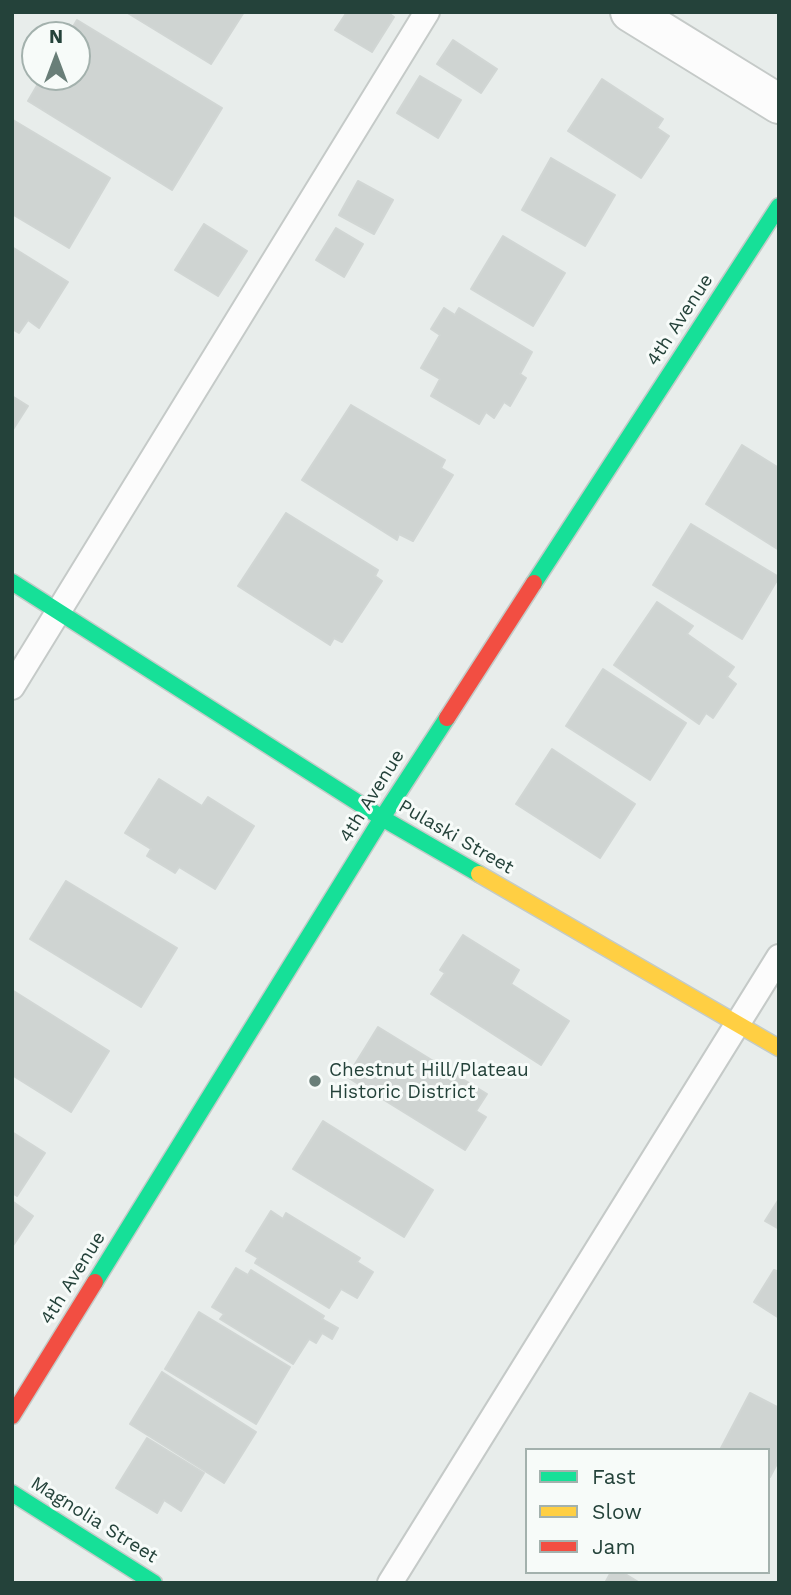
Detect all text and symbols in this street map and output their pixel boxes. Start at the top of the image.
north arrow [21,21,91,91]
text: N [49,25,63,48]
street label: 4th Avenue [642,270,718,370]
street label: 4th Avenue [335,745,409,847]
street label: Pulaski Street [394,795,518,879]
place label: Chestnut Hill/Plateau Historic District [329,1059,529,1103]
marker: Chestnut Hill/Plateau Historic District [307,1073,323,1089]
street label: 4th Avenue [36,1227,110,1329]
legend [525,1448,770,1574]
text: Fast [592,1464,636,1489]
street label: Magnolia Street [26,1472,162,1568]
text: Slow [592,1499,642,1524]
text: Jam [592,1534,635,1559]

